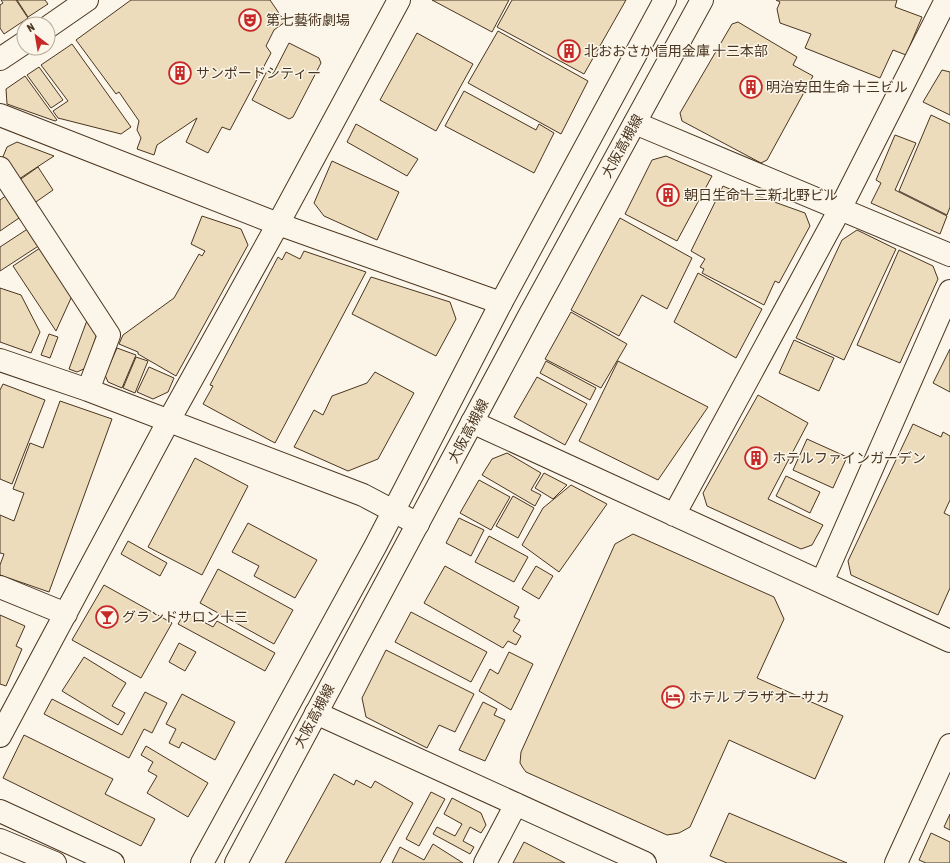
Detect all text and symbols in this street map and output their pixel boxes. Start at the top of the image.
theatre icon: 第七藝術劇場 [237,7,263,33]
place label: 第七藝術劇場 [266,12,350,28]
north arrow [16,16,56,56]
text: N [25,21,37,34]
building icon: 北おおさか信用金庫 十三本部 [556,38,582,64]
place label: 北おおさか信用金庫 十三本部 [584,43,768,59]
building icon: サンポードシティー [167,60,193,86]
place label: サンポードシティー [196,65,321,81]
building icon: 明治安田生命 十三ビル [738,74,764,100]
place label: 明治安田生命 十三ビル [766,79,908,95]
street label: 大阪高槻線 [598,112,646,180]
building icon: 朝日生命十三新北野ビル [655,182,681,208]
place label: 朝日生命十三新北野ビル [684,187,838,203]
street label: 大阪高槻線 [445,396,491,466]
building icon: ホテルファインガーデン [743,445,769,471]
place label: ホテルファインガーデン [772,450,926,466]
bar icon: グランドサロン十三 [94,604,120,630]
place label: グランドサロン十三 [122,609,248,625]
street label: 大阪高槻線 [291,681,337,751]
hotel icon: ホテル プラザオーサカ [660,684,686,710]
place label: ホテル プラザオーサカ [688,689,830,705]

